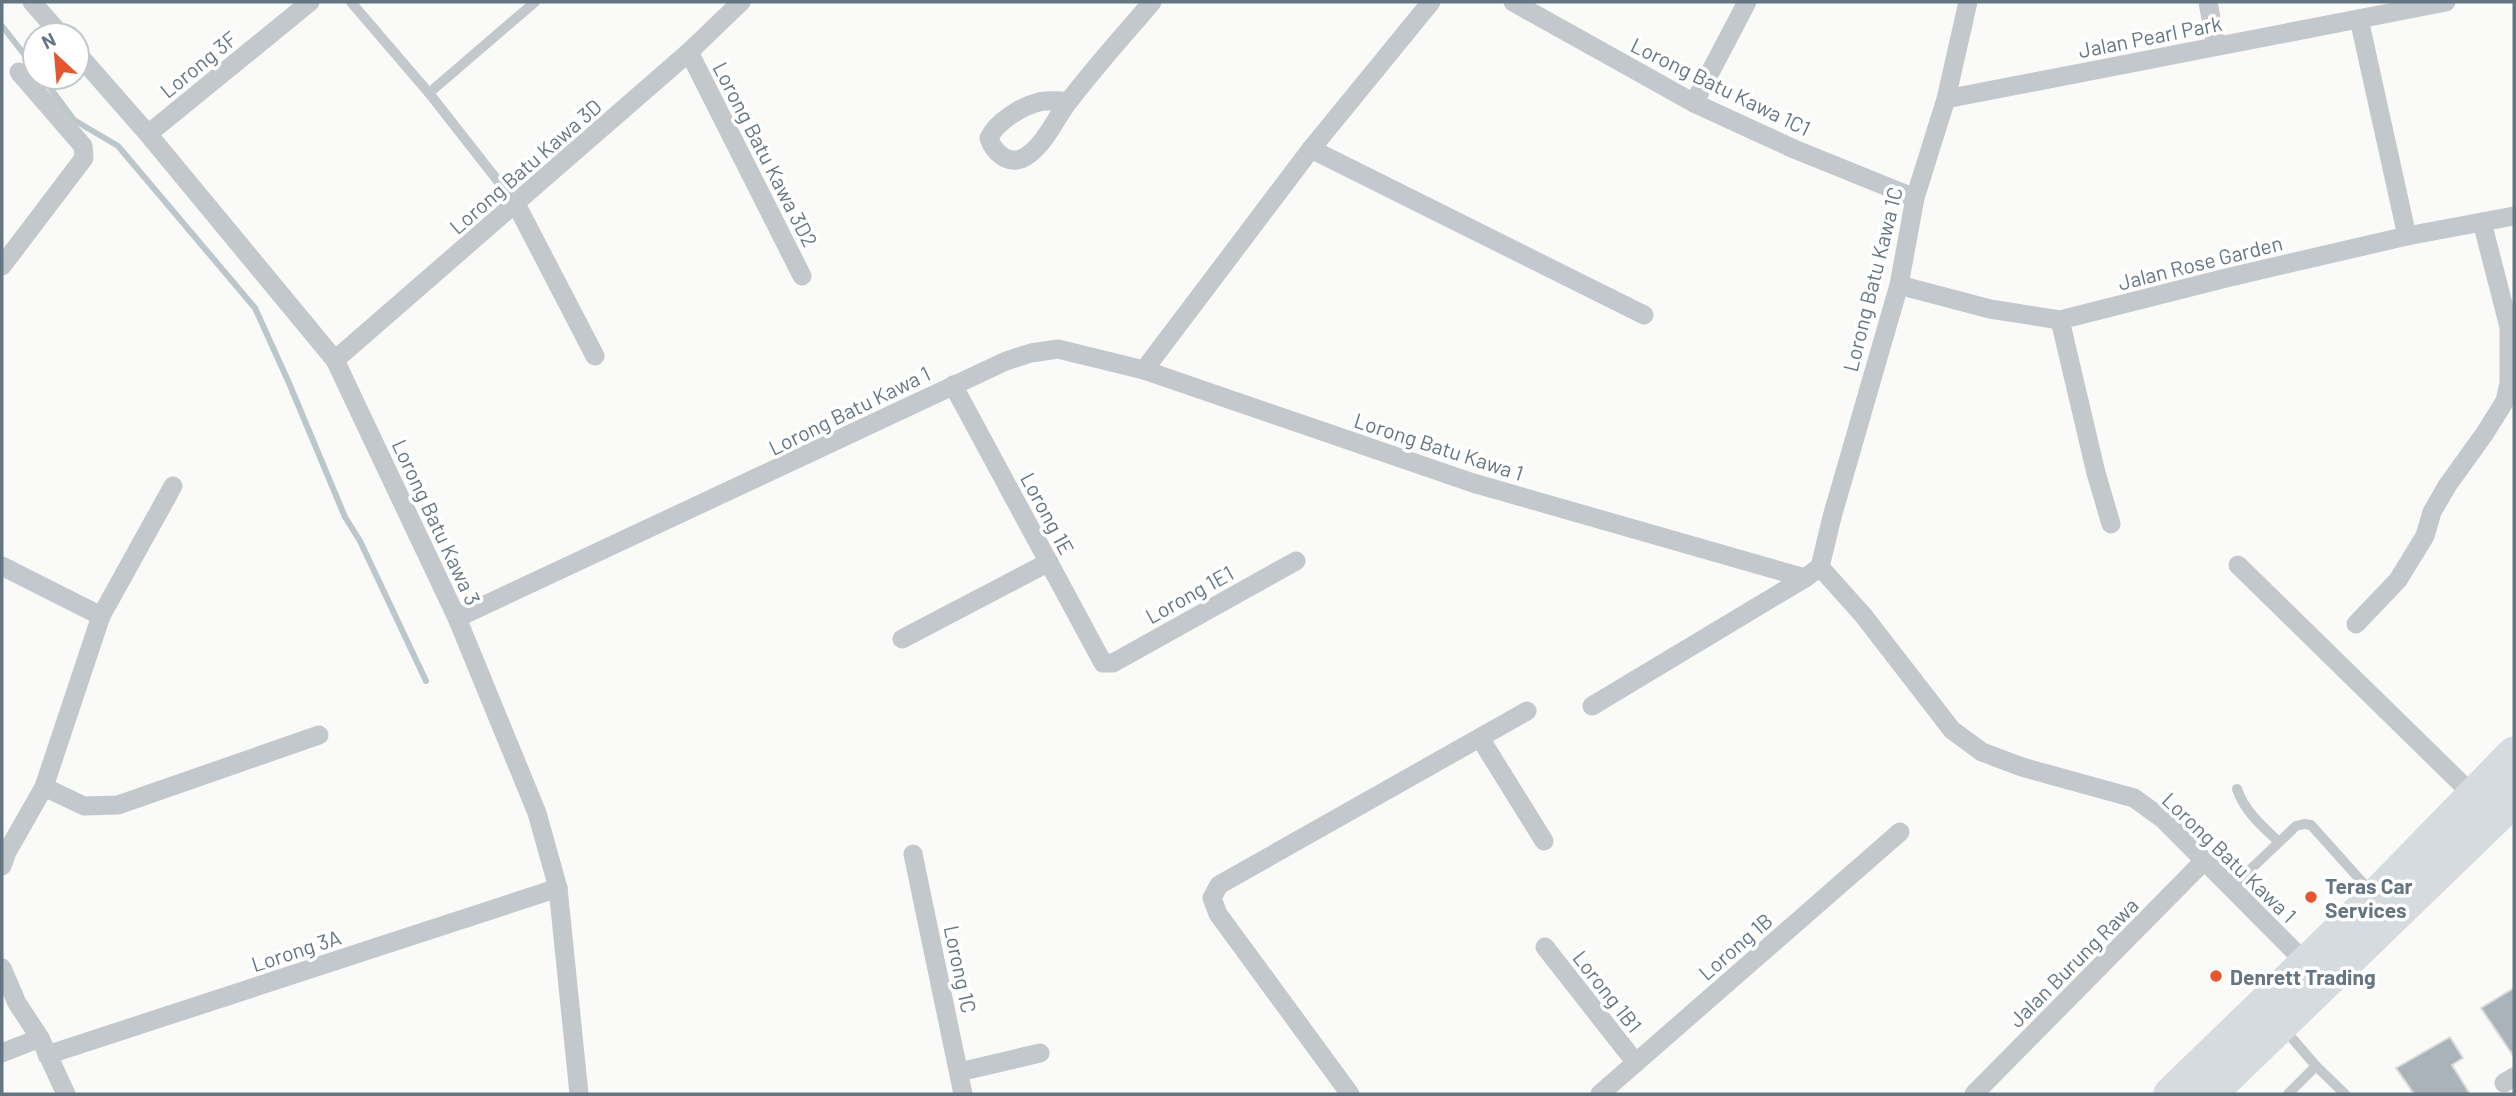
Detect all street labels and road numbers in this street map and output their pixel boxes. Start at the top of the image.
street label: Jalan Pearl Park [2076,10,2224,62]
street label: Lorong 3F [154,25,242,103]
street label: Lorong Batu Kawa 1C1 [1627,32,1815,140]
street label: Lorong Batu Kawa 3D2 [709,57,823,251]
street label: Lorong Batu Kawa 3D [444,93,606,239]
street label: Lorong Batu Kawa 1C [1837,184,1907,374]
street label: Jalan Rose Garden [2115,229,2285,295]
street label: Lorong Batu Kawa 1 [764,360,934,460]
street label: Lorong Batu Kawa 1 [1351,407,1527,485]
street label: Lorong Batu Kawa 3 [388,435,486,609]
street label: Lorong 1E [1016,468,1080,558]
street label: Lorong 1E1 [1141,560,1237,628]
street label: Lorong Batu Kawa 1 [2158,787,2302,927]
street label: Jalan Burung Rawa [2003,892,2143,1032]
street label: Lorong 1B [1693,907,1777,985]
street label: Lorong 1C [939,923,983,1015]
street label: Lorong 3A [248,924,344,976]
street label: Lorong 1B1 [1568,945,1648,1037]

